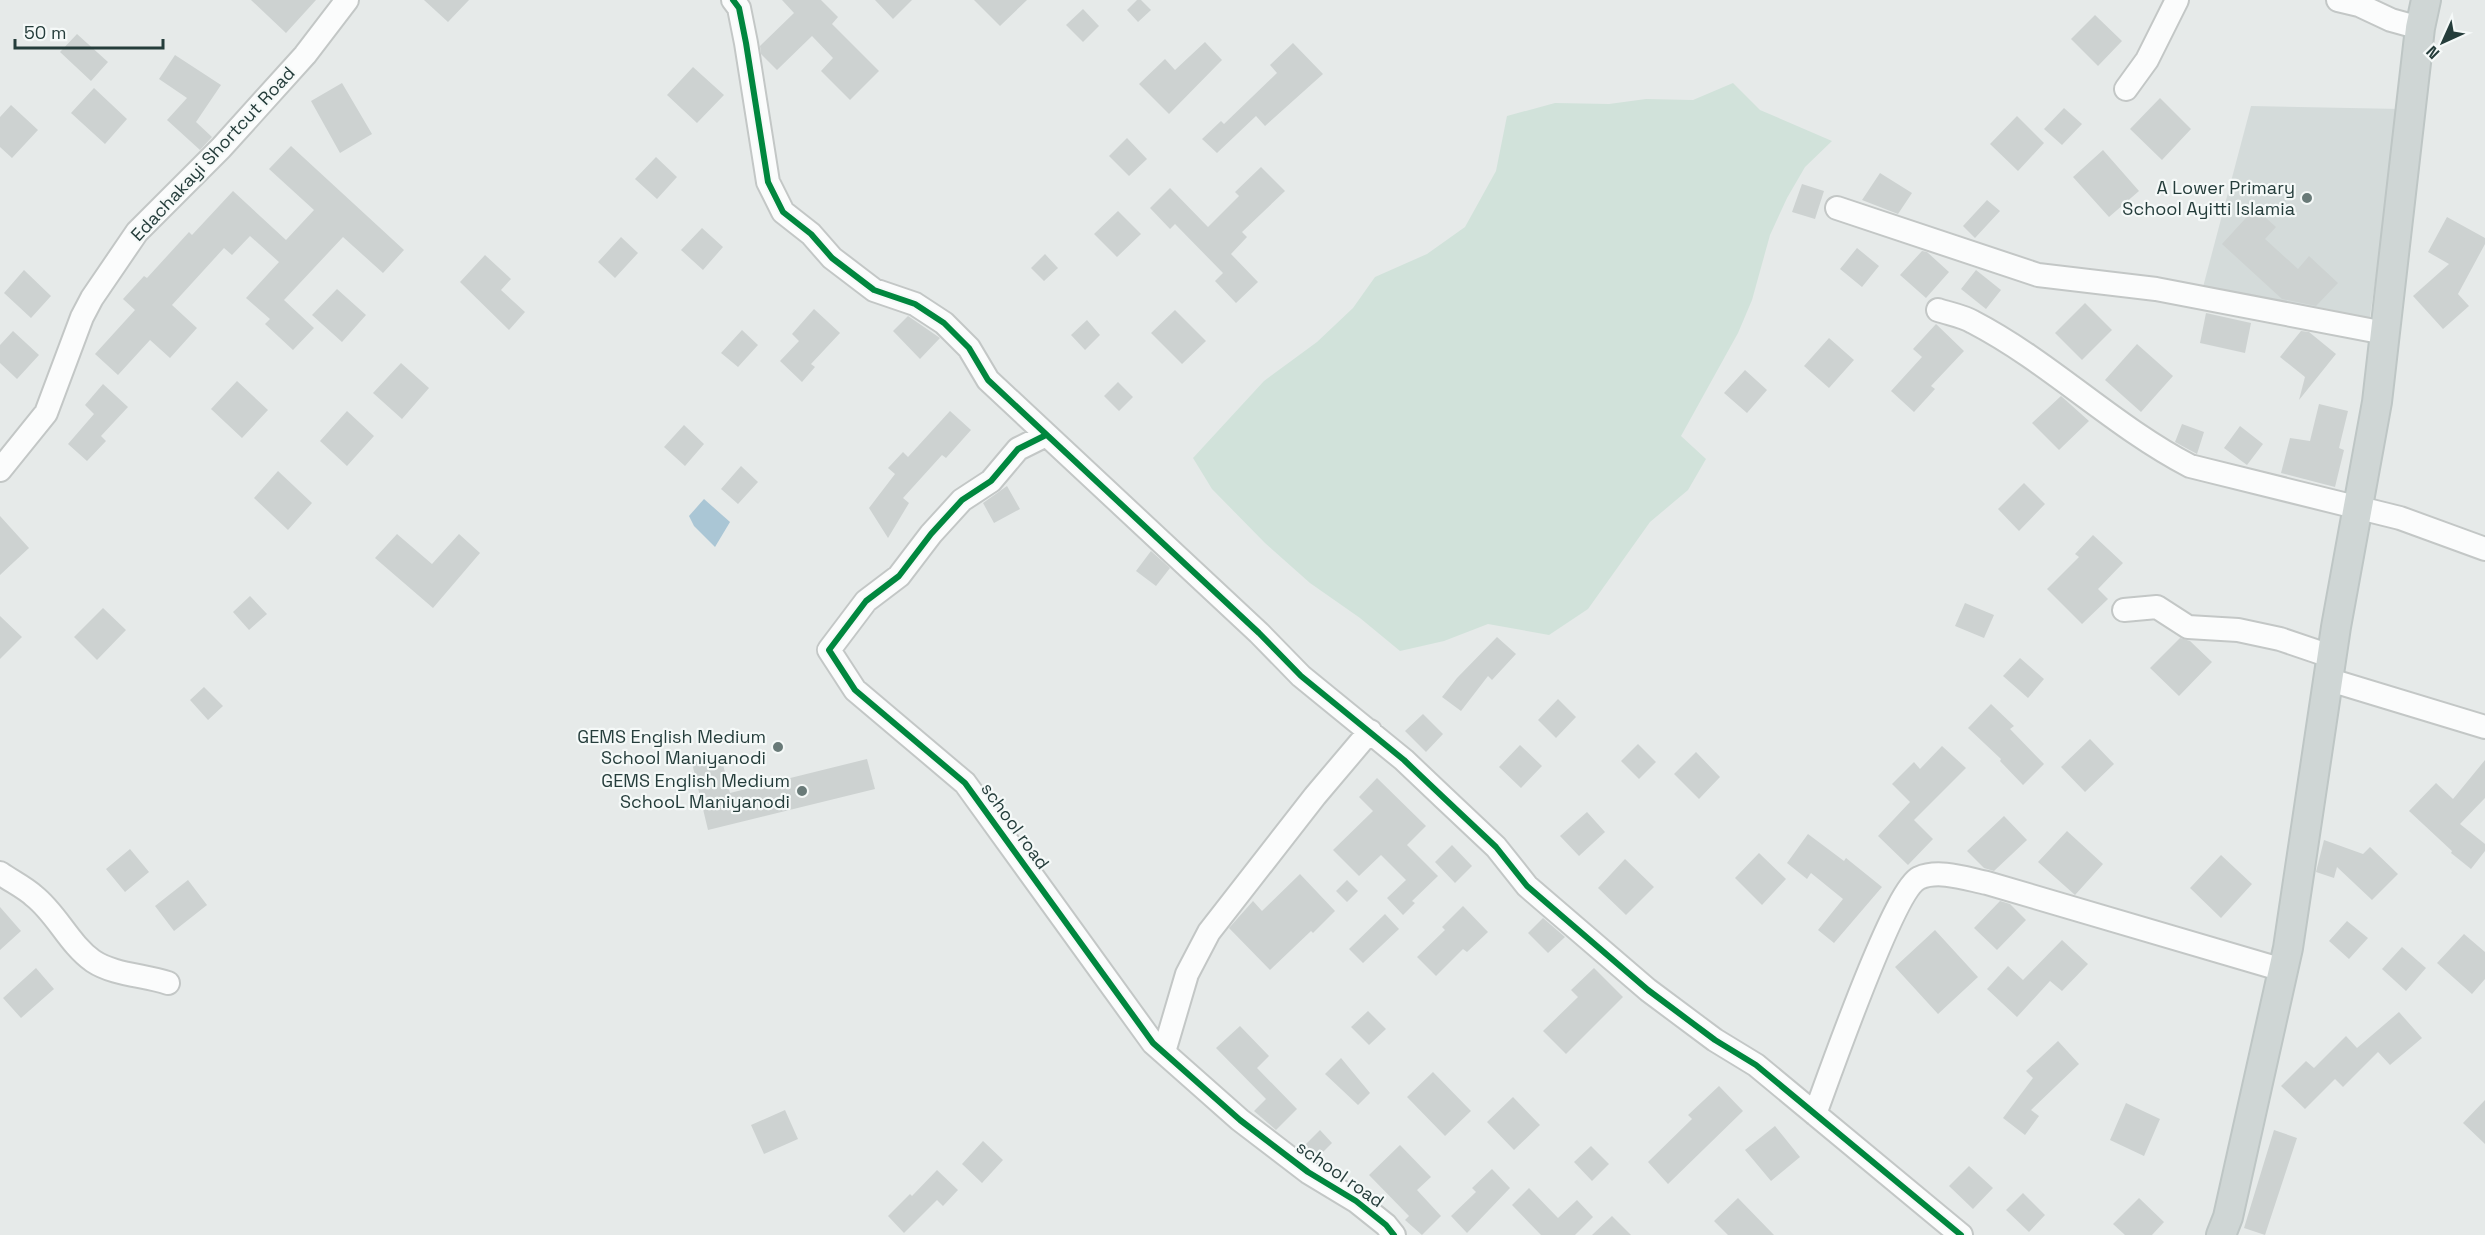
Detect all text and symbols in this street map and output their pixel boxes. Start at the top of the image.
scale bar [15,12,164,50]
north arrow [2413,12,2473,72]
text: 50 m [24,21,66,44]
text: N [2422,41,2444,63]
street label: Edachakayi Shortcut Road [126,62,300,246]
place label: A Lower Primary School Ayitti Islamia [2122,176,2295,220]
marker: A Lower Primary School Ayitti Islamia [2300,191,2314,205]
place label: GEMS English Medium School Maniyanodi [577,725,766,769]
marker: GEMS English Medium School Maniyanodi [771,740,785,754]
place label: GEMS English Medium SchooL Maniyanodi [601,769,790,813]
street label: school road [976,778,1055,874]
marker: GEMS English Medium SchooL Maniyanodi [795,784,809,798]
street label: school road [1292,1135,1389,1212]

